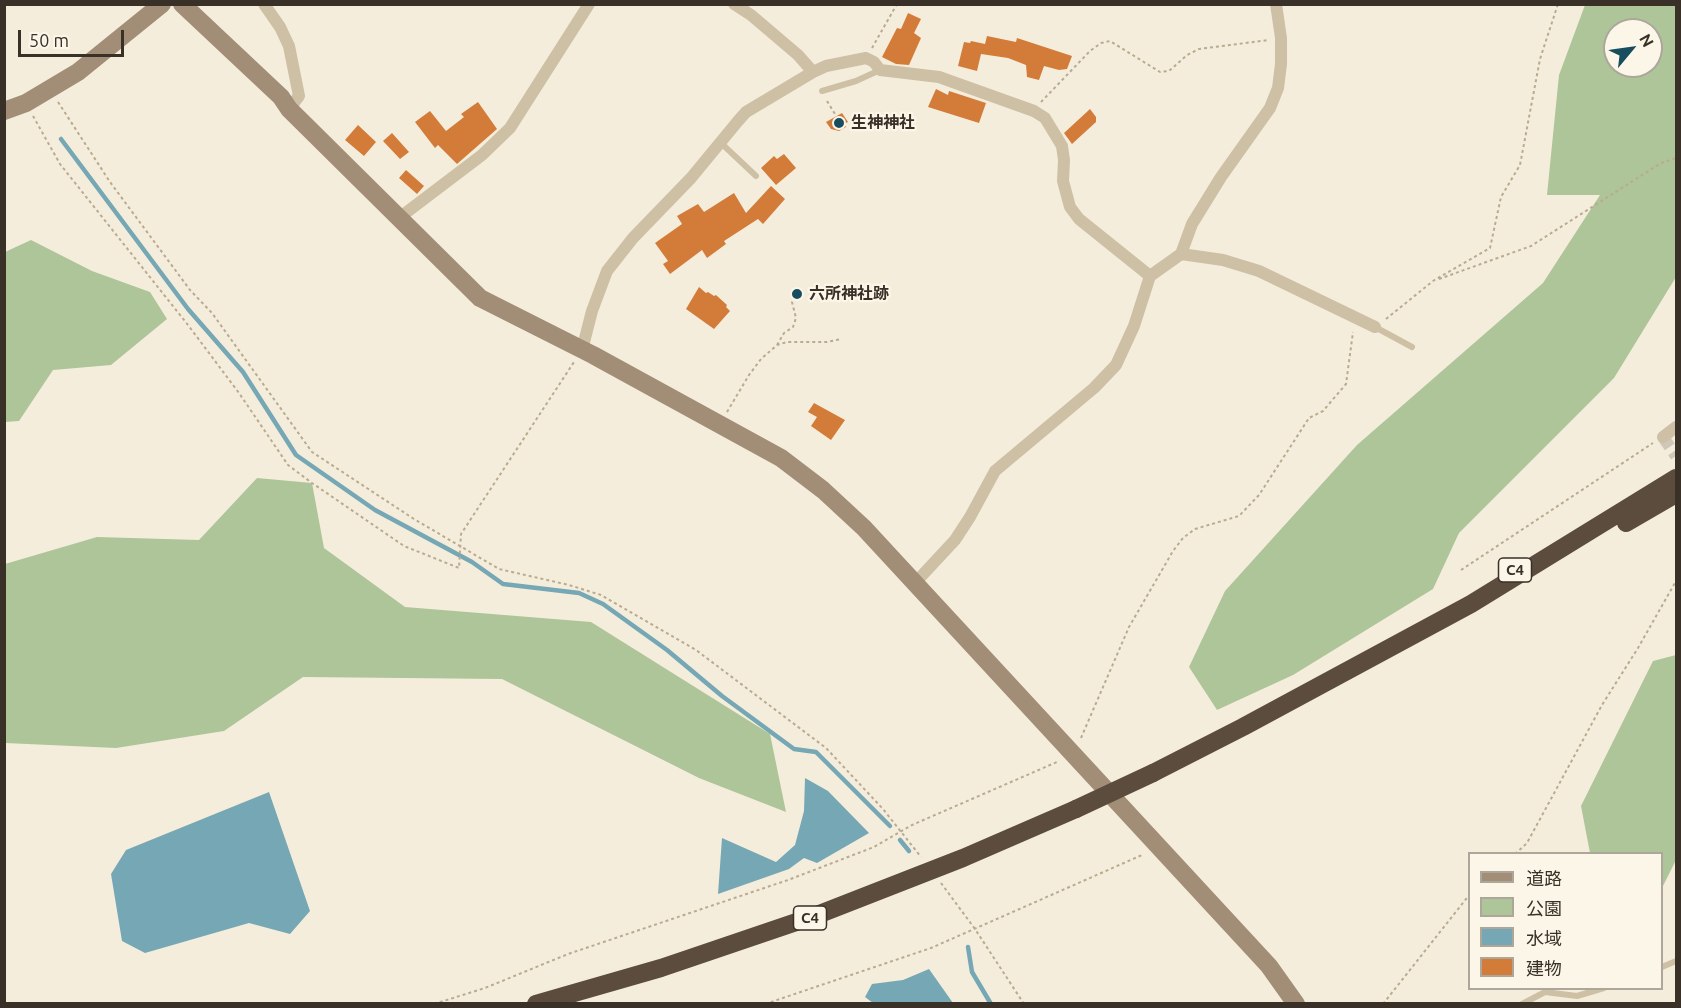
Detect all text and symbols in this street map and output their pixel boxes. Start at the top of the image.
scale bar [21,18,128,56]
north arrow [1603,18,1663,78]
text: 50 m [29,30,69,50]
text: N [1636,31,1658,50]
place label: 生神神社 [851,113,915,133]
marker: 生神神社 [832,116,846,130]
place label: 六所神社跡 [809,284,889,304]
marker: 六所神社跡 [790,287,804,301]
road number: C4 [1498,558,1532,582]
legend [1468,852,1663,990]
text: 道路 [1526,868,1562,888]
text: 公園 [1526,898,1562,918]
road number: C4 [794,906,826,930]
text: 水域 [1526,928,1562,948]
text: 建物 [1526,958,1562,978]

